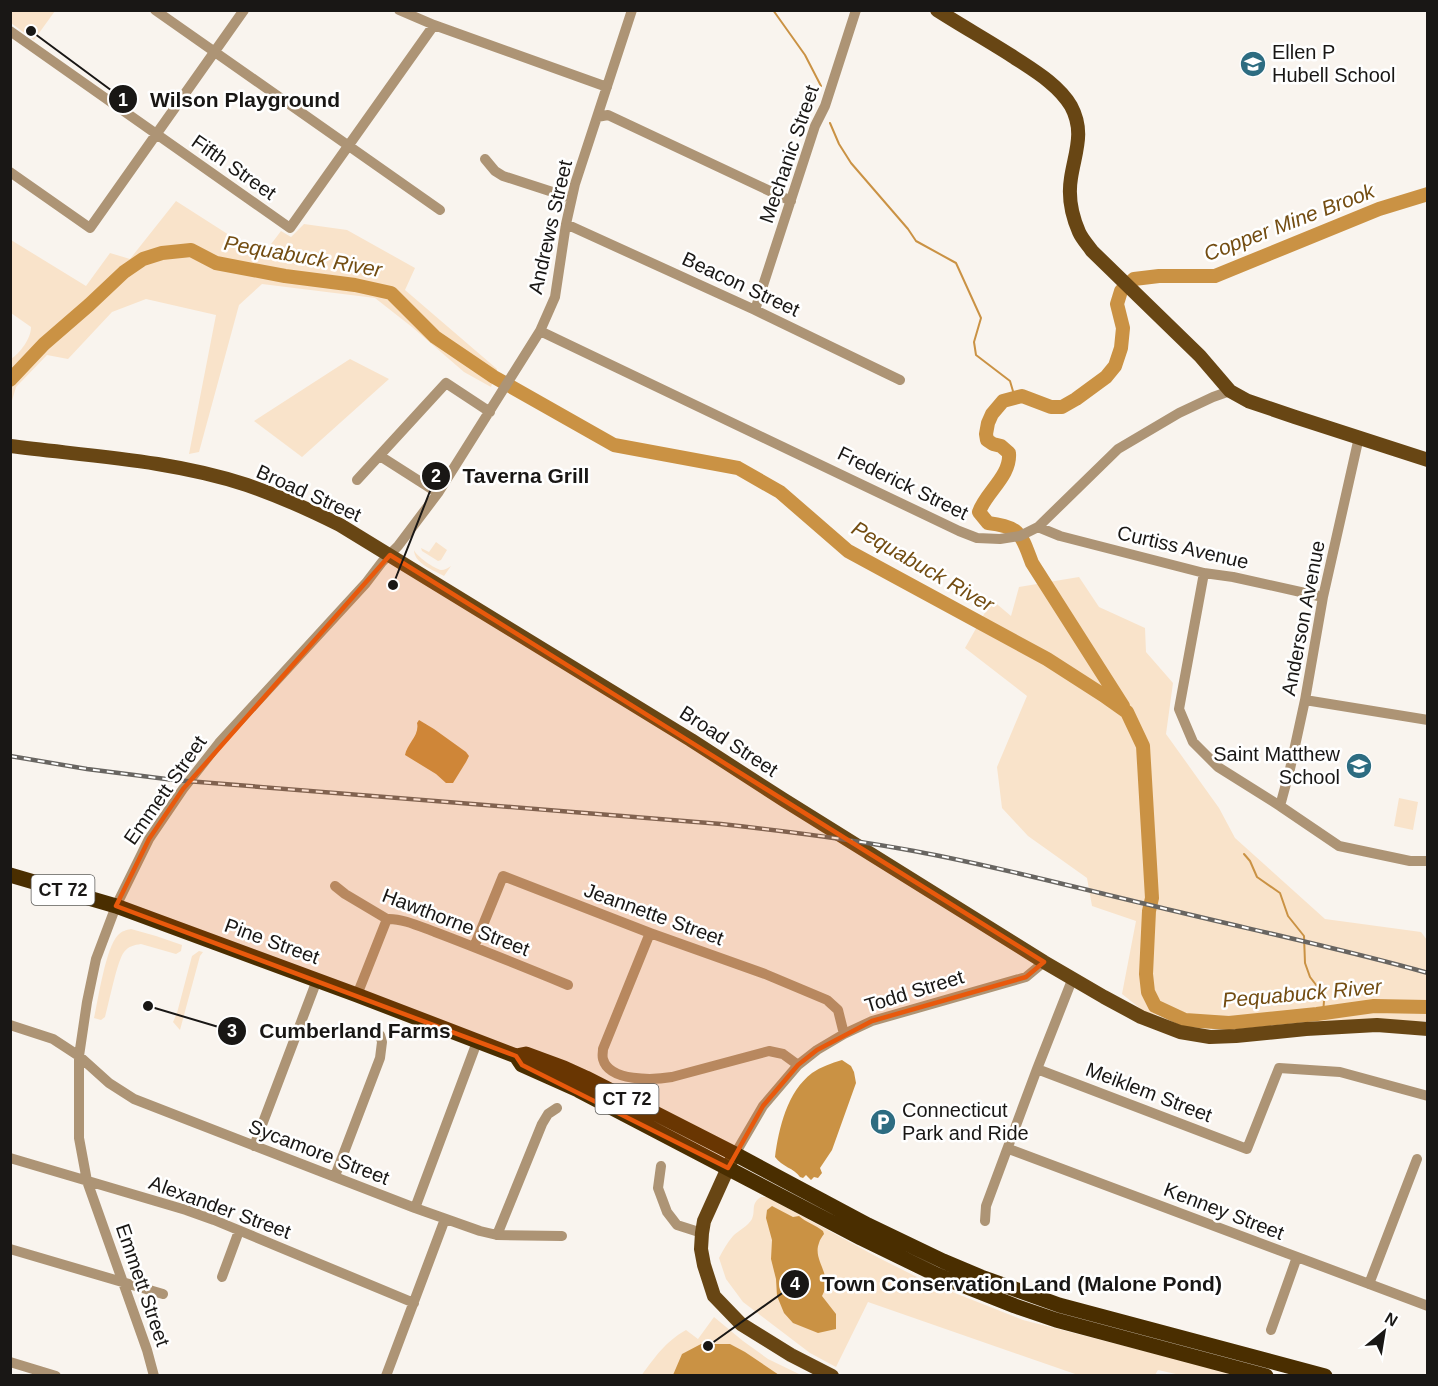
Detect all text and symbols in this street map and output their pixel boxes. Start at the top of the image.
place label: Ellen P Hubell School [1272,41,1395,86]
school or university icon: Ellen P Hubell School [1238,49,1268,79]
callout: Wilson Playground [108,80,352,119]
street label: Mechanic Street [755,82,823,226]
text: Wilson Playground [150,88,340,111]
text: 1 [118,90,128,110]
street label: Fifth Street [188,130,281,204]
street label: Andrews Street [524,157,576,296]
water label: Copper Mine Brook [1200,178,1379,265]
water label: Pequabuck River [222,231,385,281]
street label: Beacon Street [679,247,803,321]
street label: Frederick Street [834,442,972,524]
callout: Taverna Grill [421,456,602,495]
street label: Broad Street [253,460,365,526]
text: Taverna Grill [463,464,589,487]
text: 2 [431,466,441,486]
water label: Pequabuck River [848,516,999,616]
street label: Curtiss Avenue [1115,521,1251,573]
street label: Anderson Avenue [1277,539,1329,697]
street label: Broad Street [676,701,782,781]
street label: Emmett Street [119,731,211,849]
place label: Saint Matthew School [1213,743,1341,788]
school or university icon: Saint Matthew School [1344,751,1374,781]
road number: CT 72 [32,875,94,905]
street label: Jeannette Street [581,879,727,950]
street label: Hawthorne Street [379,884,533,960]
street label: Pine Street [222,914,323,968]
street label: Todd Street [862,965,967,1016]
water label: Pequabuck River [1221,974,1384,1011]
callout: Cumberland Farms [217,1011,463,1050]
text: Cumberland Farms [259,1019,451,1042]
text: 3 [227,1021,237,1041]
street label: Meiklem Street [1083,1058,1216,1126]
road number: CT 72 [596,1084,658,1114]
place label: Connecticut Park and Ride [902,1099,1029,1144]
parking icon: Connecticut Park and Ride [868,1107,898,1137]
street label: Sycamore Street [246,1115,393,1189]
street label: Alexander Street [146,1171,294,1243]
street label: Kenney Street [1161,1178,1288,1244]
street label: Emmett Street [112,1221,174,1349]
callout: Town Conservation Land (Malone Pond) [780,1265,1233,1304]
text: Town Conservation Land (Malone Pond) [822,1272,1222,1295]
text: 4 [790,1274,800,1294]
north arrow [1354,1302,1414,1362]
text: N [1382,1309,1401,1330]

